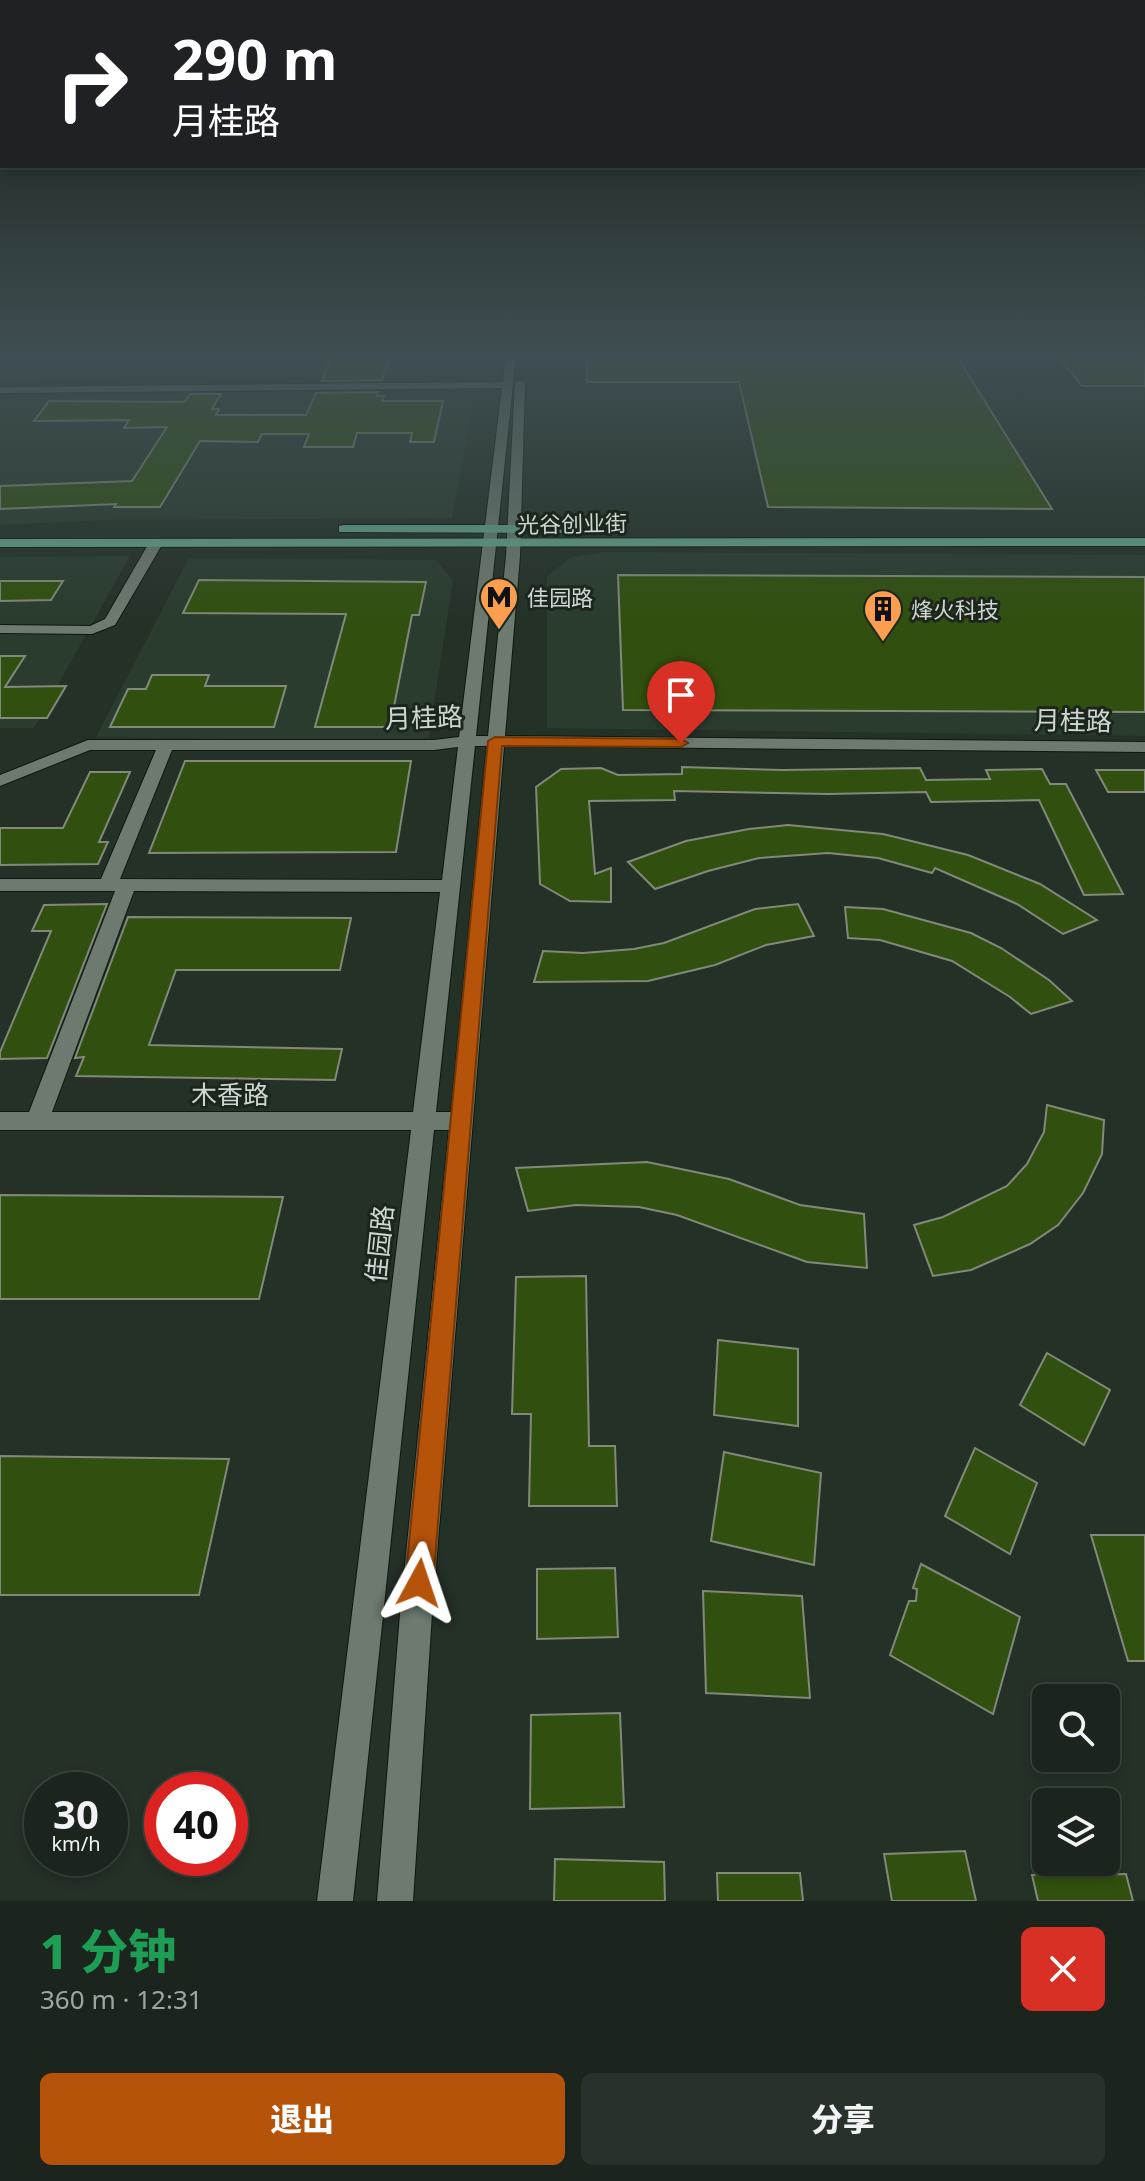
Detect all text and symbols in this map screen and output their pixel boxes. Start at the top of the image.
text: 290 m [172,20,337,96]
icon: right [40,32,144,136]
text: 月桂路 [172,96,280,145]
street label: 光谷创业街 [517,507,627,539]
metro station icon: 佳园路 [478,576,520,631]
place label: 佳园路 [527,582,593,612]
building icon: 烽火科技 [862,588,904,643]
place label: 烽火科技 [911,594,999,624]
pin [647,661,715,743]
icon: arrive [659,673,703,717]
street label: 月桂路 [384,698,464,736]
street label: 月桂路 [1034,701,1112,739]
street label: 木香路 [191,1076,269,1112]
street label: 佳园路 [357,1203,401,1285]
position arrow [377,1541,461,1625]
map controls [1032,1684,1120,1876]
button: search [1032,1684,1120,1772]
speed limit sign: 40 [144,1772,248,1876]
text: 30 [53,1786,99,1841]
button: layers [1032,1788,1120,1876]
text: km/h [51,1830,101,1857]
text: 1 分钟 [40,1918,176,1983]
button: close [1021,1927,1105,2011]
text: 360 m · 12:31 [40,1981,203,2017]
button: 退出 [40,2073,565,2165]
button: 分享 [581,2073,1105,2165]

